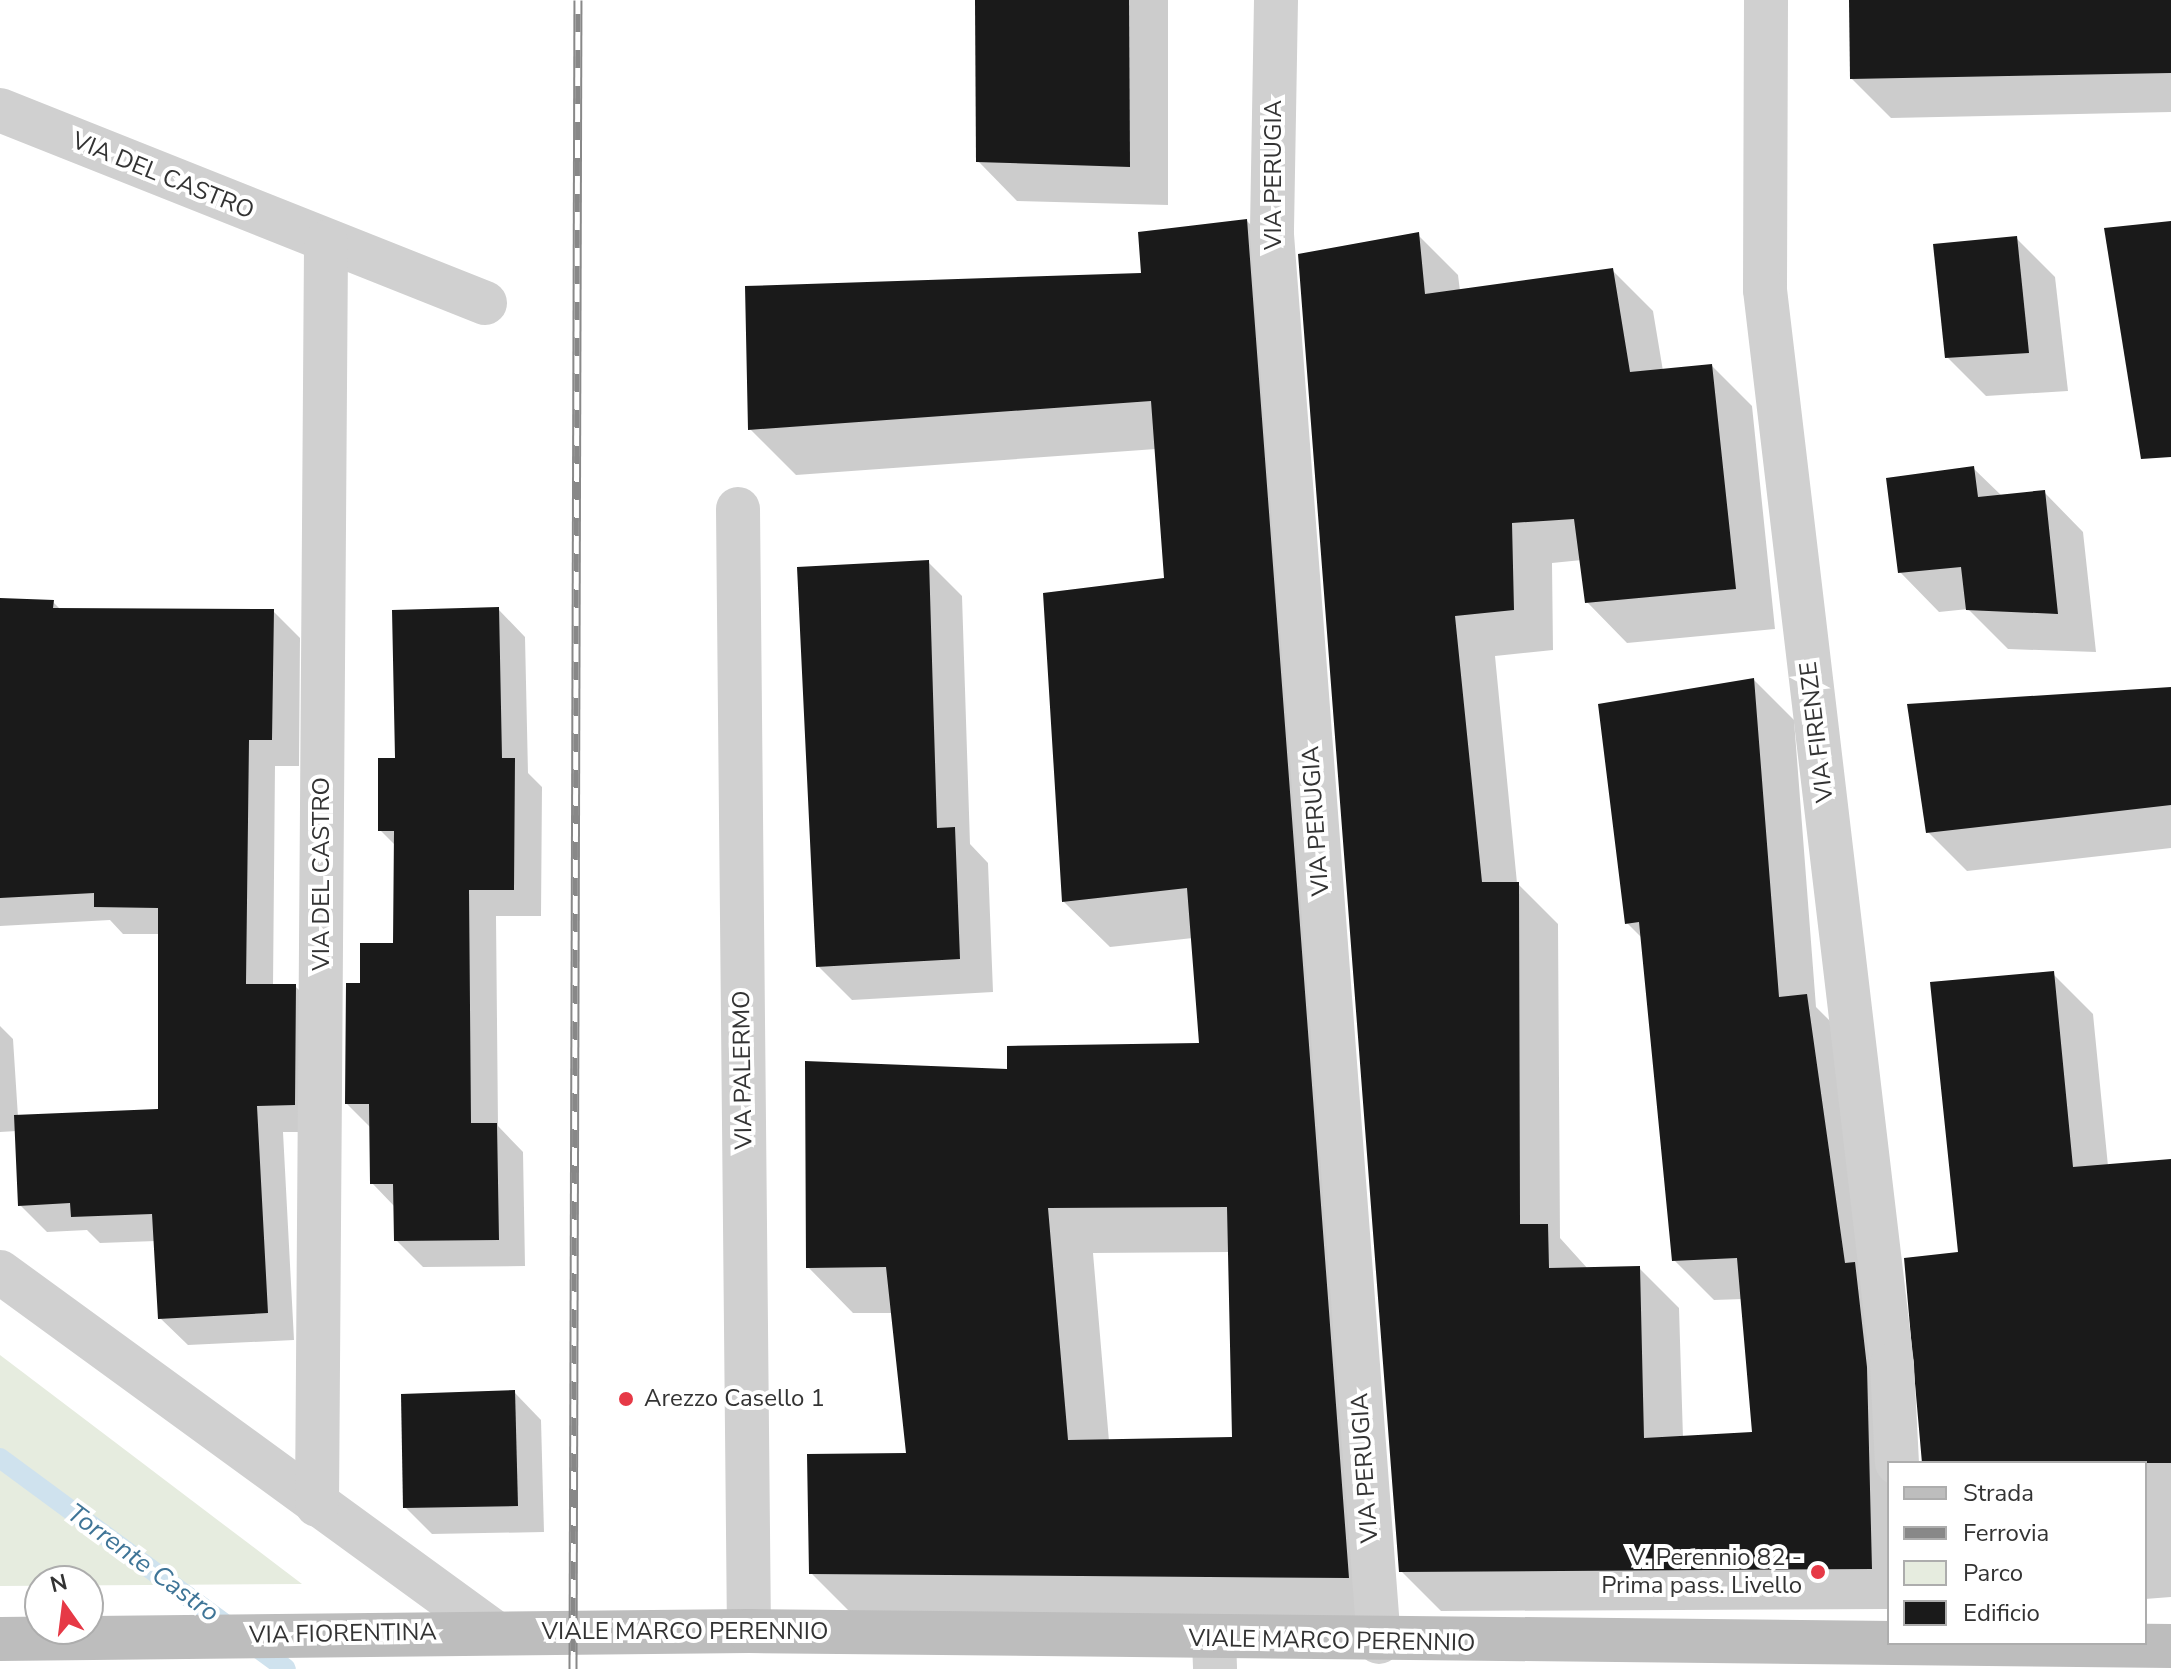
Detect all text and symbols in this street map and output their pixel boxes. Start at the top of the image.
street label: VIA PERUGIA [1260,100,1288,250]
street label: VIA DEL CASTRO [68,126,258,226]
street label: VIA FIRENZE [1794,660,1840,804]
street label: VIA PERUGIA [1296,745,1336,897]
street label: VIA DEL CASTRO [308,777,336,971]
street label: VIA PALERMO [727,990,759,1150]
place label: Arezzo Casello 1 [644,1385,825,1413]
marker: Arezzo Casello 1 [615,1388,637,1410]
street label: VIA PERUGIA [1345,1392,1385,1544]
legend [1887,1461,2147,1645]
text: Strada [1963,1477,2034,1509]
water label: Torrente Castro [61,1497,225,1629]
text: Ferrovia [1963,1517,2049,1549]
place label: V. Perennio 82 - Prima pass. Livello [1601,1544,1802,1600]
text: Parco [1963,1557,2023,1589]
marker: V. Perennio 82 - Prima pass. Livello [1809,1563,1827,1581]
north arrow [24,1565,104,1645]
text: N [47,1567,70,1600]
text: Edificio [1963,1597,2040,1629]
street label: VIA FIORENTINA [249,1618,437,1650]
street label: VIALE MARCO PERENNIO [542,1618,828,1646]
street label: VIALE MARCO PERENNIO [1188,1624,1476,1658]

